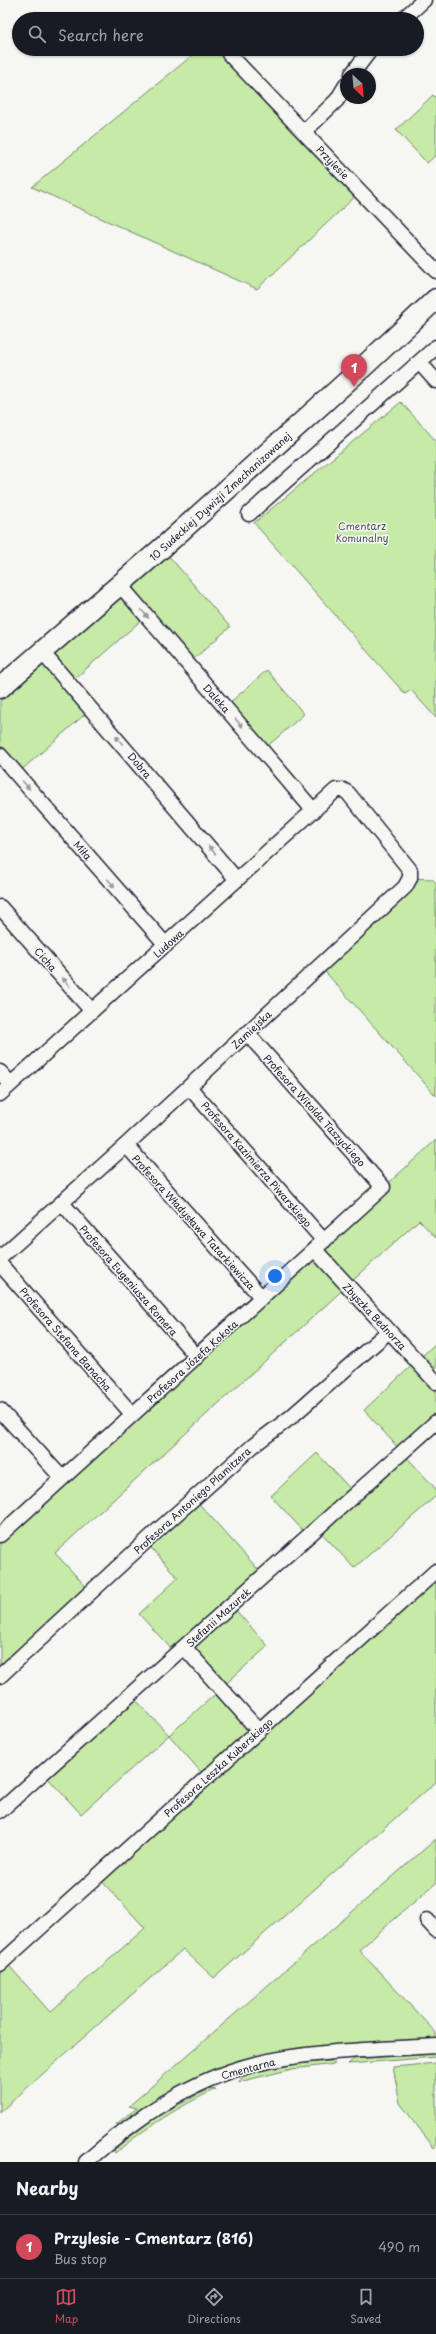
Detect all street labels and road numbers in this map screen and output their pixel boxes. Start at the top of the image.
street label: Przylesie [313,142,353,183]
street label: 10 Sudeckiej Dywizji Zmechanizowanej [146,428,295,565]
street label: Daleka [200,680,235,717]
street label: Dobra [124,749,156,782]
street label: Miła [70,837,96,863]
street label: Ludowa [150,925,187,961]
street label: Cicha [31,944,61,975]
street label: Zamiejska [228,1006,275,1052]
street label: Profesora Witolda Taszyckiego [260,1051,370,1170]
street label: Profesora Kazimierza Piwarskiego [198,1098,316,1230]
street label: Profesora Władysława Tatarkiewicza [128,1151,259,1294]
street label: Profesora Eugeniusza Romera [77,1221,182,1339]
street label: Zbyszka Bednorza [339,1279,411,1354]
street label: Profesora Stefana Banacha [17,1284,116,1395]
street label: Profesora Józefa Kokota [143,1316,241,1406]
street label: Profesora Antoniego Plamitzera [130,1443,255,1557]
street label: Stefanii Mazurek [182,1584,254,1650]
street label: Profesora Leszka Kuberskiego [160,1714,276,1820]
street label: Cmentarna [219,2053,277,2082]

